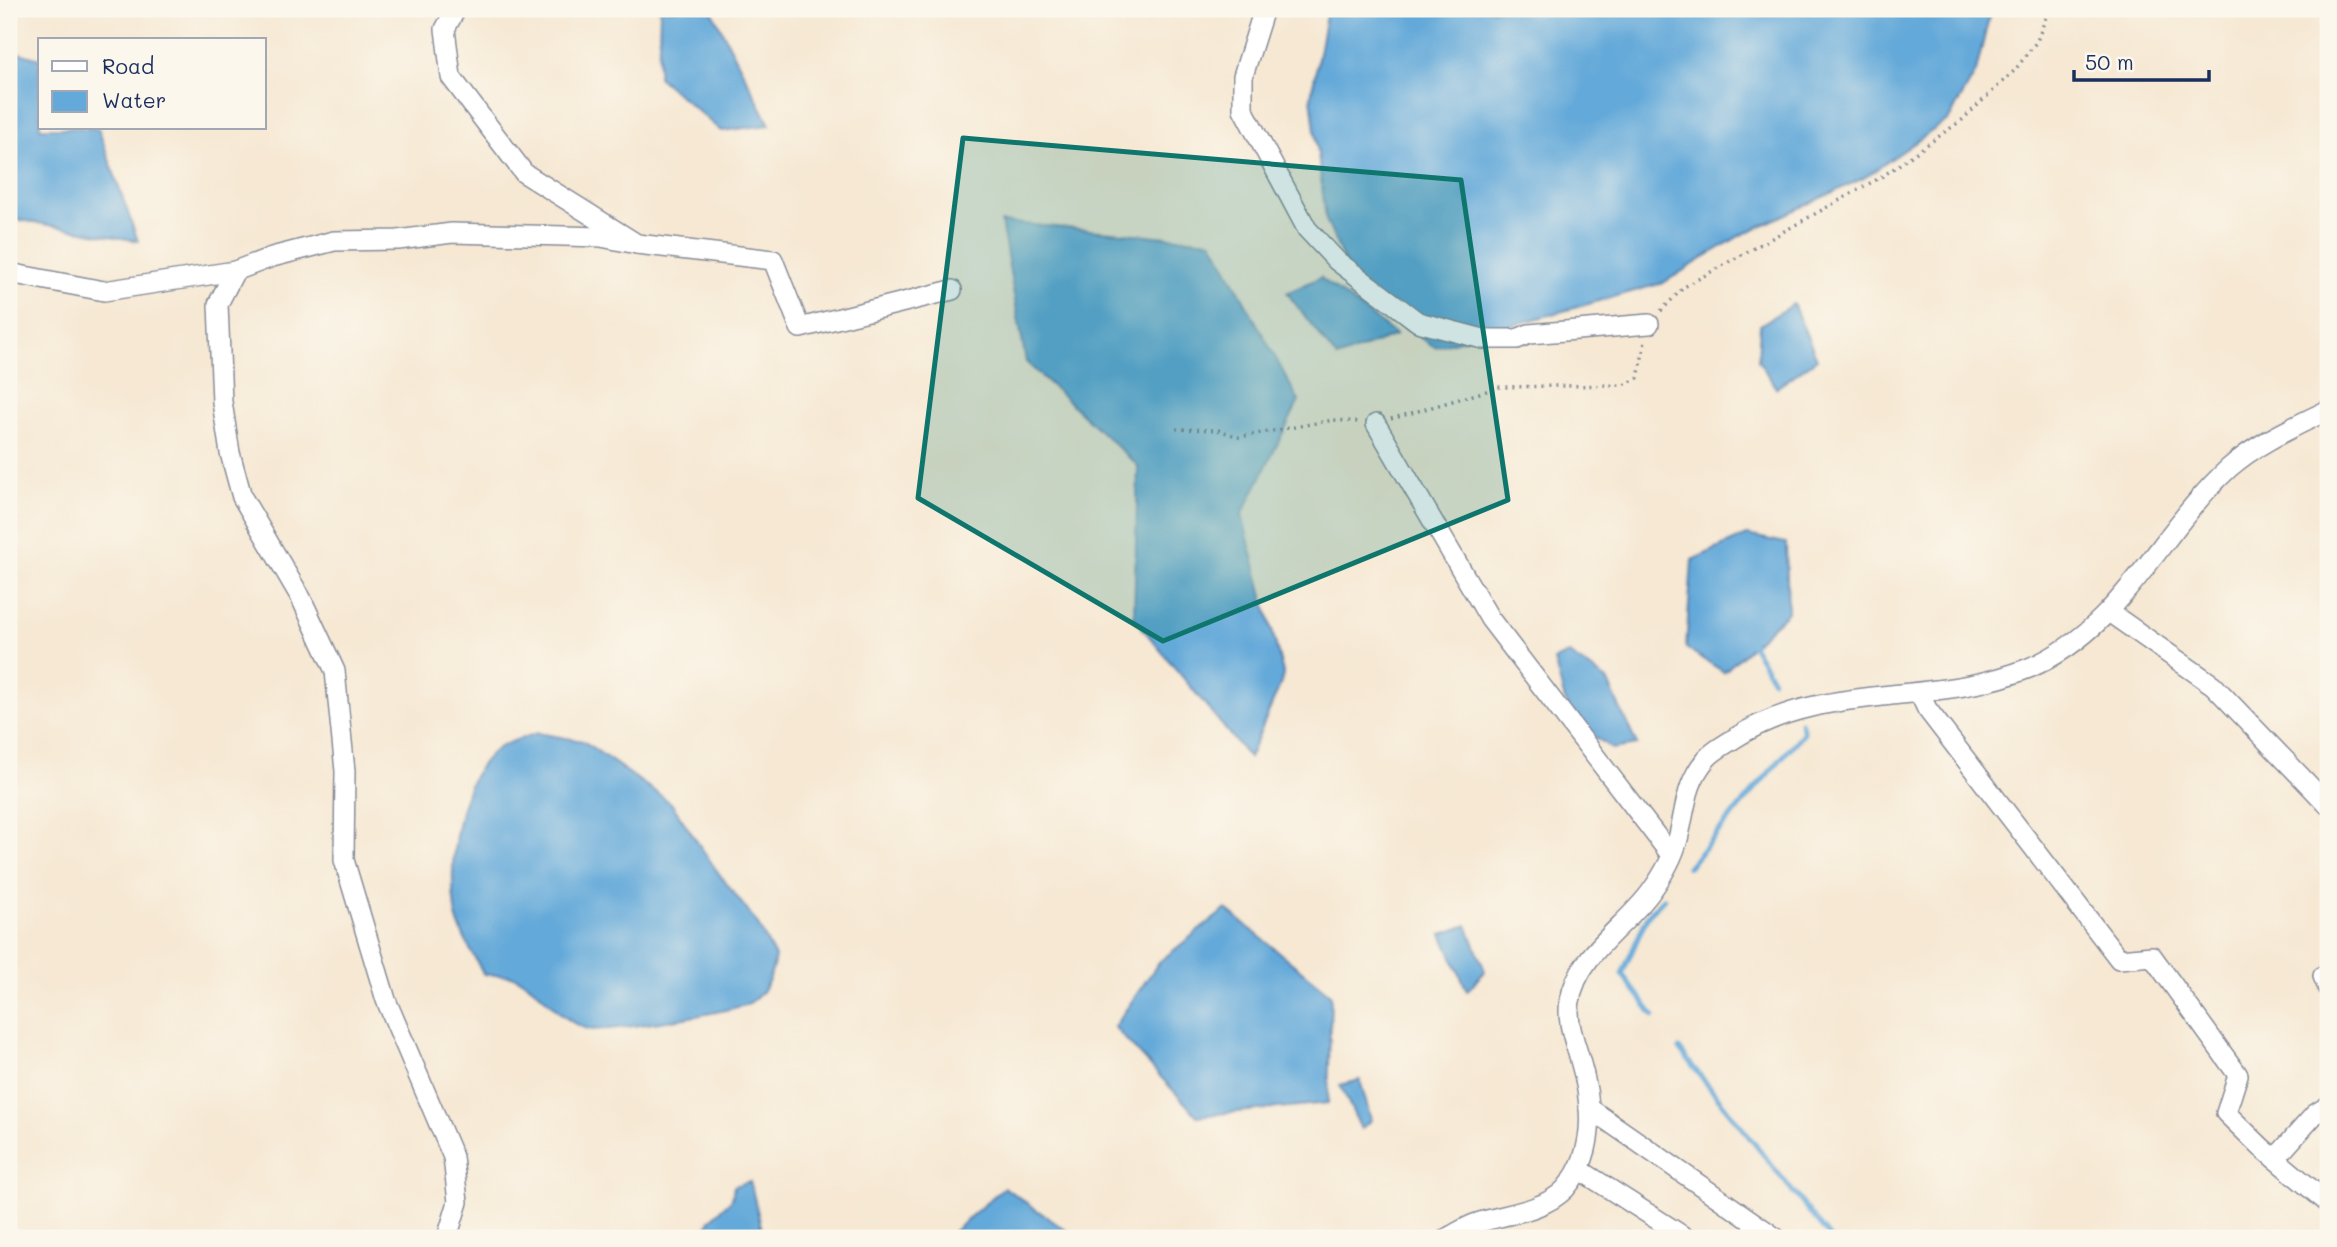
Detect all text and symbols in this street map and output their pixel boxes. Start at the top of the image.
legend [38,38,266,130]
scale bar [2074,38,2209,82]
text: 50 m [2085,48,2134,75]
text: Road [102,52,154,79]
text: Water [102,86,166,113]

